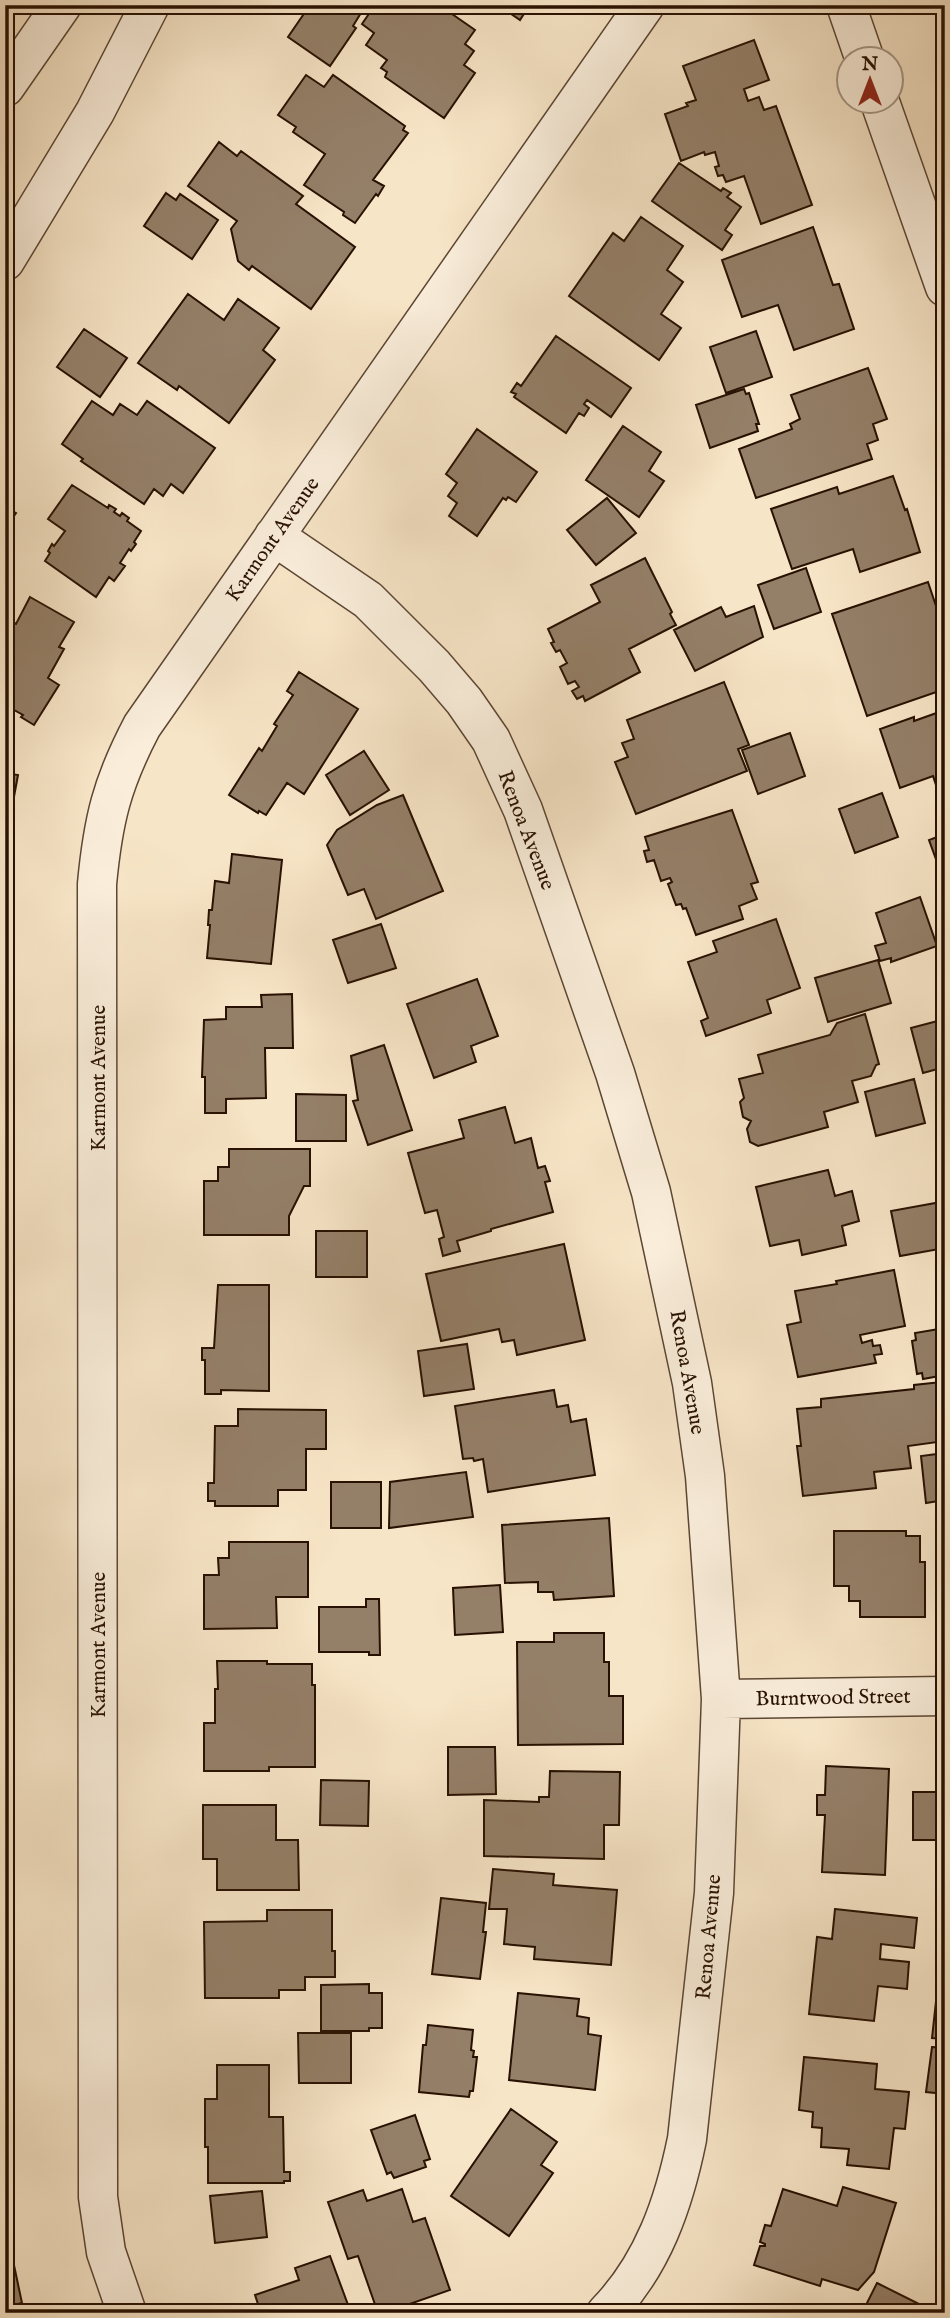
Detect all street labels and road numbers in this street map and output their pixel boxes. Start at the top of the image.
street label: Karmont Avenue [220,472,326,608]
street label: Renoa Avenue [490,767,561,894]
street label: Karmont Avenue [86,1004,113,1151]
street label: Renoa Avenue [662,1308,711,1437]
street label: Karmont Avenue [86,1571,113,1718]
street label: Burntwood Street [755,1684,911,1713]
street label: Renoa Avenue [691,1873,728,2001]

